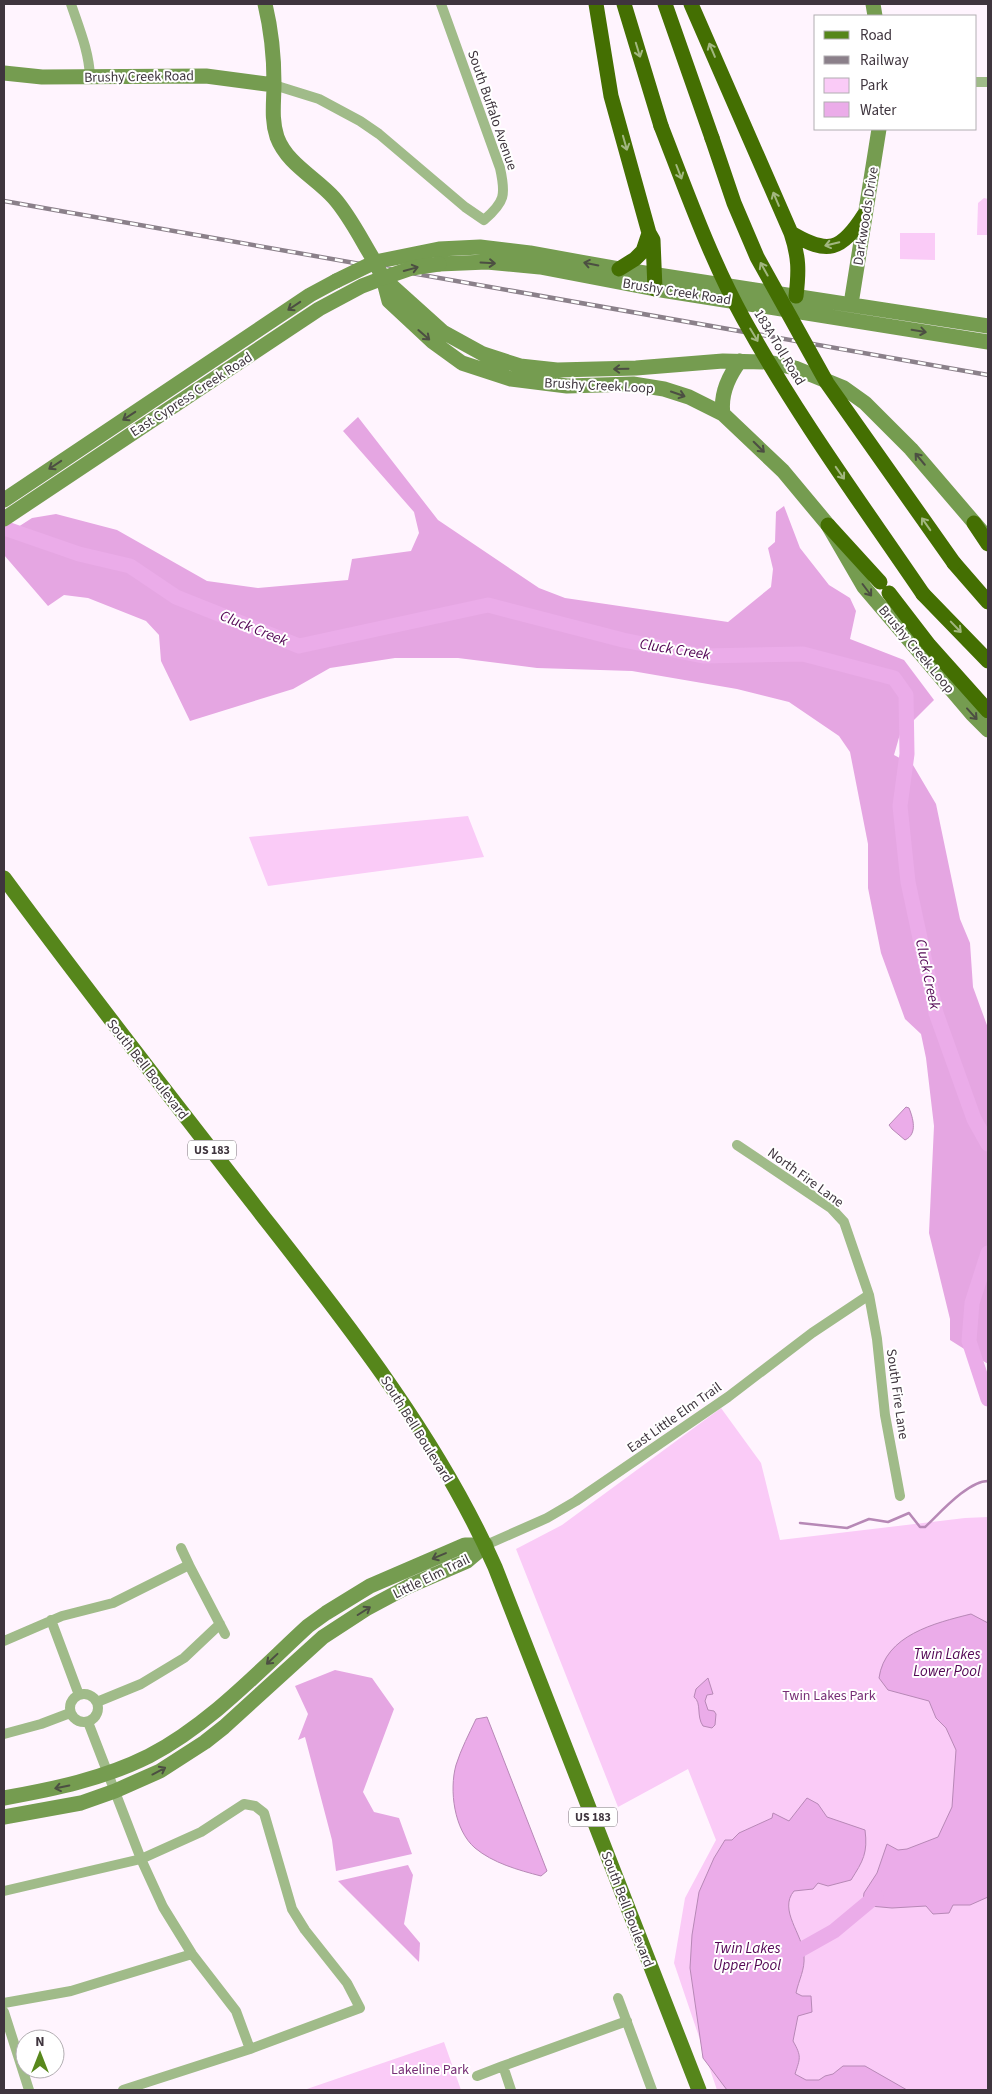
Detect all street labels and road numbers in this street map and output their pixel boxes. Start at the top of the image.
street label: South Buffalo Avenue [462,48,522,173]
street label: Brushy Creek Road [84,66,194,88]
street label: Darkwoods Drive [848,165,884,267]
street label: Brushy Creek Road [621,274,733,310]
street label: 183A Toll Road [749,306,810,389]
street label: East Cypress Creek Road [126,348,257,442]
street label: Brushy Creek Loop [544,373,654,399]
street label: Brushy Creek Loop [873,601,959,698]
street label: South Bell Boulevard [102,1015,193,1124]
road number: US 183 [188,1140,236,1160]
street label: North Fire Lane [763,1143,848,1212]
street label: South Fire Lane [881,1348,913,1441]
street label: South Bell Boulevard [375,1372,457,1487]
street label: East Little Elm Trail [623,1378,726,1458]
street label: Little Elm Trail [390,1549,474,1604]
road number: US 183 [569,1808,617,1826]
street label: South Bell Boulevard [596,1848,658,1970]

